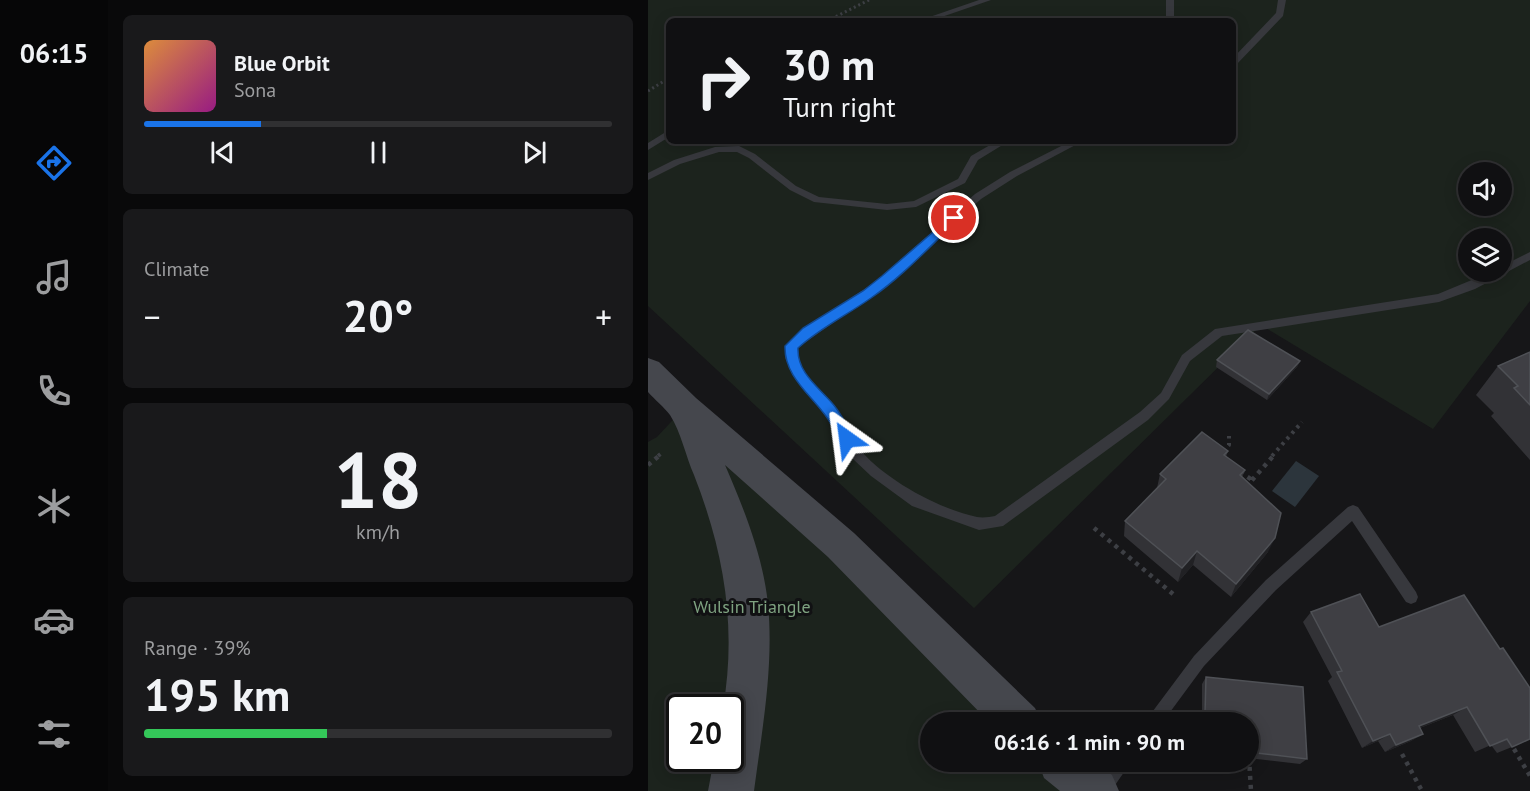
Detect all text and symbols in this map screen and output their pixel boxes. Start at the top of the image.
text: 06:15 [20,36,88,70]
text: 30 m [783,37,875,92]
icon: right [684,42,762,120]
text: Blue Orbit [234,49,330,77]
text: Sona [234,77,276,103]
text: Turn right [783,90,896,124]
icon: previous [206,136,239,169]
icon: pause [362,136,395,169]
icon: next [518,136,551,169]
icon: directions [33,142,75,184]
map controls [1458,162,1512,282]
button: sound [1458,162,1512,216]
pin [928,192,979,243]
icon: arrive [937,201,970,234]
button: layers [1458,228,1512,282]
icon: music [33,256,75,298]
text: Climate [144,256,210,282]
text: 20° [343,286,413,344]
text: − [144,295,161,338]
text: + [595,295,612,338]
icon: phone [33,370,75,412]
position arrow [815,407,879,471]
text: 18 [334,429,422,530]
icon: climate [33,485,75,527]
text: km/h [356,519,400,545]
park label: Wulsin Triangle [693,595,811,618]
icon: car [33,599,75,641]
text: Range · 39% [144,635,251,661]
text: 195 km [144,665,290,723]
speed limit sign: 20 [666,694,744,772]
icon: filters [33,713,75,755]
text: 06:16 · 1 min · 90 m [994,728,1185,756]

